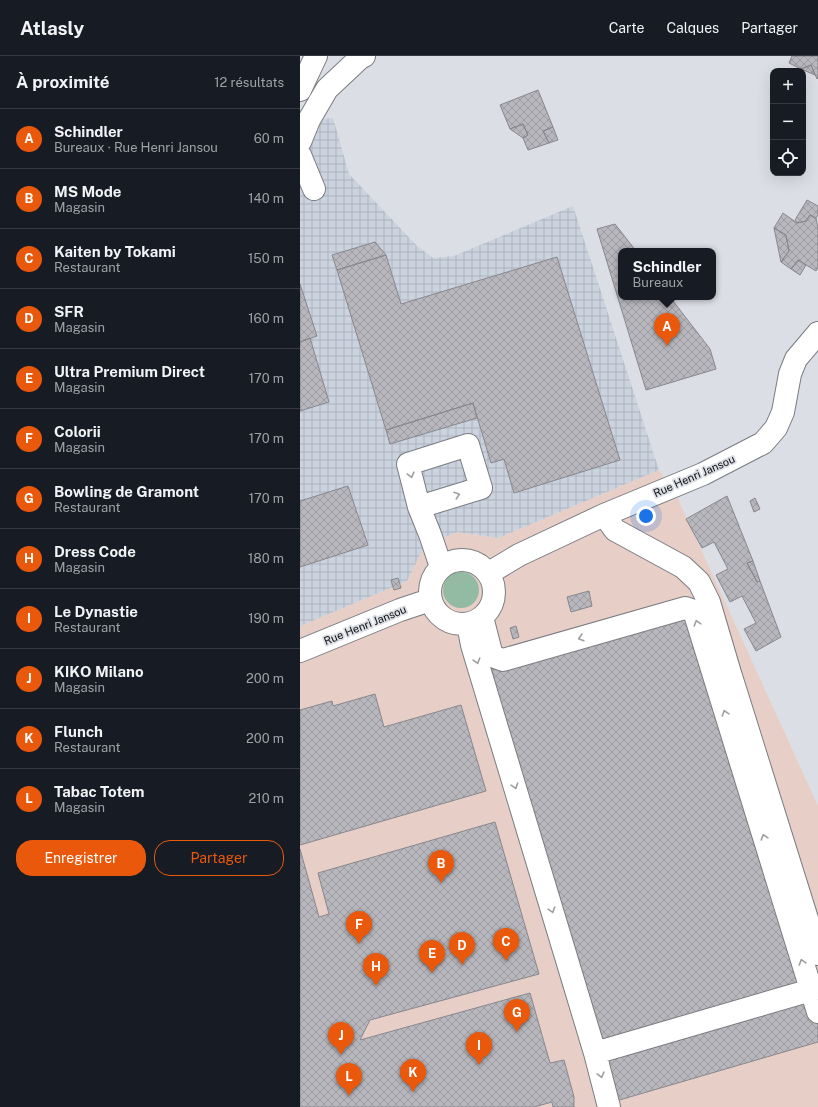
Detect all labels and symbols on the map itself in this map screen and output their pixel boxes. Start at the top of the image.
pin: A [654,313,680,346]
street label: Rue Henri Jansou [651,453,737,499]
one-way arrow [406,471,415,478]
one-way arrow [453,492,460,500]
your location [636,506,656,526]
street label: Rue Henri Jansou [322,603,408,647]
one-way arrow [693,619,702,626]
one-way arrow [577,633,584,642]
one-way arrow [472,658,481,665]
one-way arrow [721,710,730,717]
one-way arrow [510,782,519,789]
one-way arrow [760,834,769,841]
pin: B [428,850,454,883]
one-way arrow [547,907,556,914]
pin: F [346,911,372,944]
pin: C [493,928,519,961]
pin: D [449,932,475,965]
pin: E [419,940,445,973]
pin: H [363,953,389,986]
one-way arrow [798,958,807,965]
pin: G [504,999,530,1032]
pin: J [328,1022,354,1055]
pin: I [466,1032,492,1065]
pin: K [400,1059,426,1092]
pin: L [336,1063,362,1096]
one-way arrow [596,1071,605,1078]

